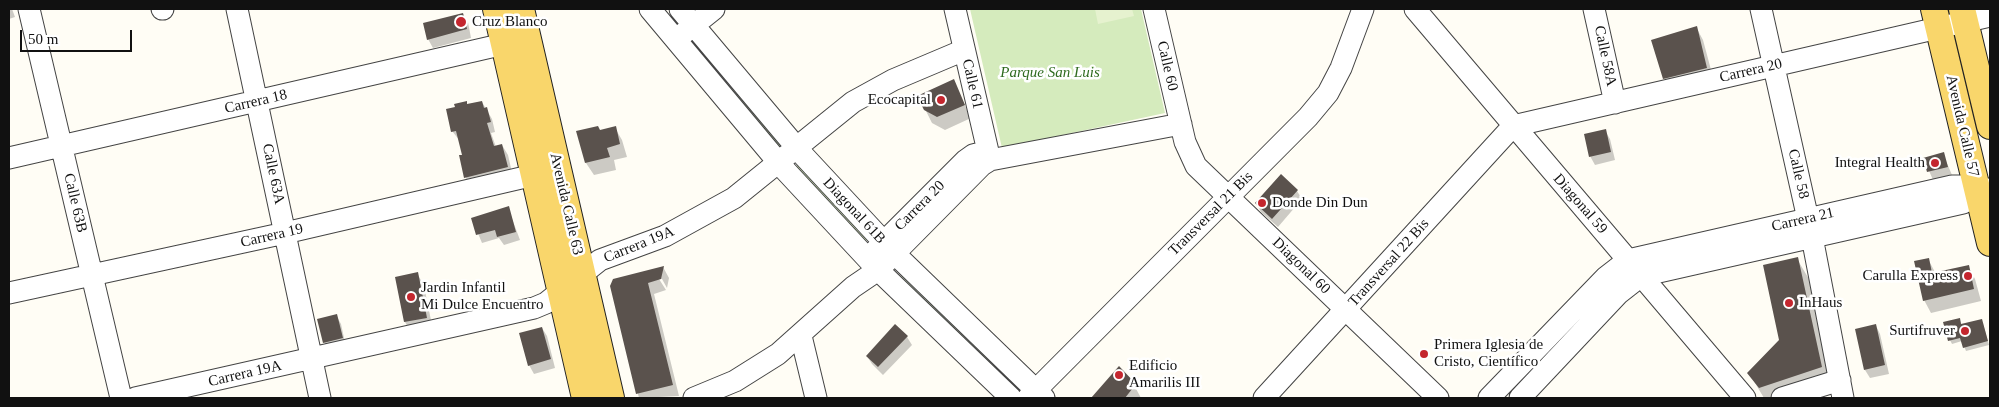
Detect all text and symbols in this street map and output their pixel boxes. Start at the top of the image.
place label: Cruz Blanco [472,13,547,31]
marker: Cruz Blanco [454,15,468,29]
scale bar [22,20,135,52]
street label: Calle 58A [1590,24,1620,88]
text: 50 m [28,31,58,47]
street label: Calle 60 [1153,39,1181,93]
street label: Carrera 20 [1718,55,1784,87]
street label: Calle 61 [958,57,986,111]
park label: Parque San Luis [1000,64,1100,82]
street label: Avenida Calle 57 [1942,73,1982,179]
street label: Carrera 18 [223,86,289,118]
place label: Ecocapital [868,91,931,109]
marker: Ecocapital [935,94,947,106]
street label: Calle 63A [258,142,288,206]
street label: Calle 58 [1784,147,1812,201]
street label: Avenida Calle 63 [546,151,586,257]
place label: Integral Health [1835,154,1925,172]
marker: Integral Health [1929,157,1941,169]
street label: Transversal 21 Bis [1165,168,1257,260]
street label: Diagonal 59 [1549,170,1611,238]
street label: Calle 63B [59,172,91,234]
street label: Diagonal 61B [819,174,889,248]
street label: Carrera 20 [891,177,949,235]
place label: Donde Din Dun [1272,194,1368,212]
marker: Donde Din Dun [1256,197,1268,209]
street label: Carrera 21 [1770,204,1836,236]
street label: Transversal 22 Bis [1345,215,1433,311]
street label: Carrera 19 [239,220,305,252]
street label: Carrera 19A [601,223,677,267]
street label: Diagonal 60 [1268,234,1334,298]
place label: Carulla Express [1863,267,1958,285]
marker: Carulla Express [1962,270,1974,282]
place label: Jardin Infantil Mi Dulce Encuentro [421,279,543,314]
marker: Jardin Infantil Mi Dulce Encuentro [405,291,417,303]
place label: InHaus [1799,294,1842,312]
marker: InHaus [1783,297,1795,309]
place label: Surtifruver [1889,322,1955,340]
marker: Surtifruver [1959,325,1971,337]
place label: Primera Iglesia de Cristo, Científico [1434,336,1543,371]
marker: Primera Iglesia de Cristo, Científico [1418,348,1430,360]
street label: Carrera 19A [207,357,283,391]
place label: Edificio Amarilis III [1129,357,1200,392]
marker: Edificio Amarilis III [1113,369,1125,381]

